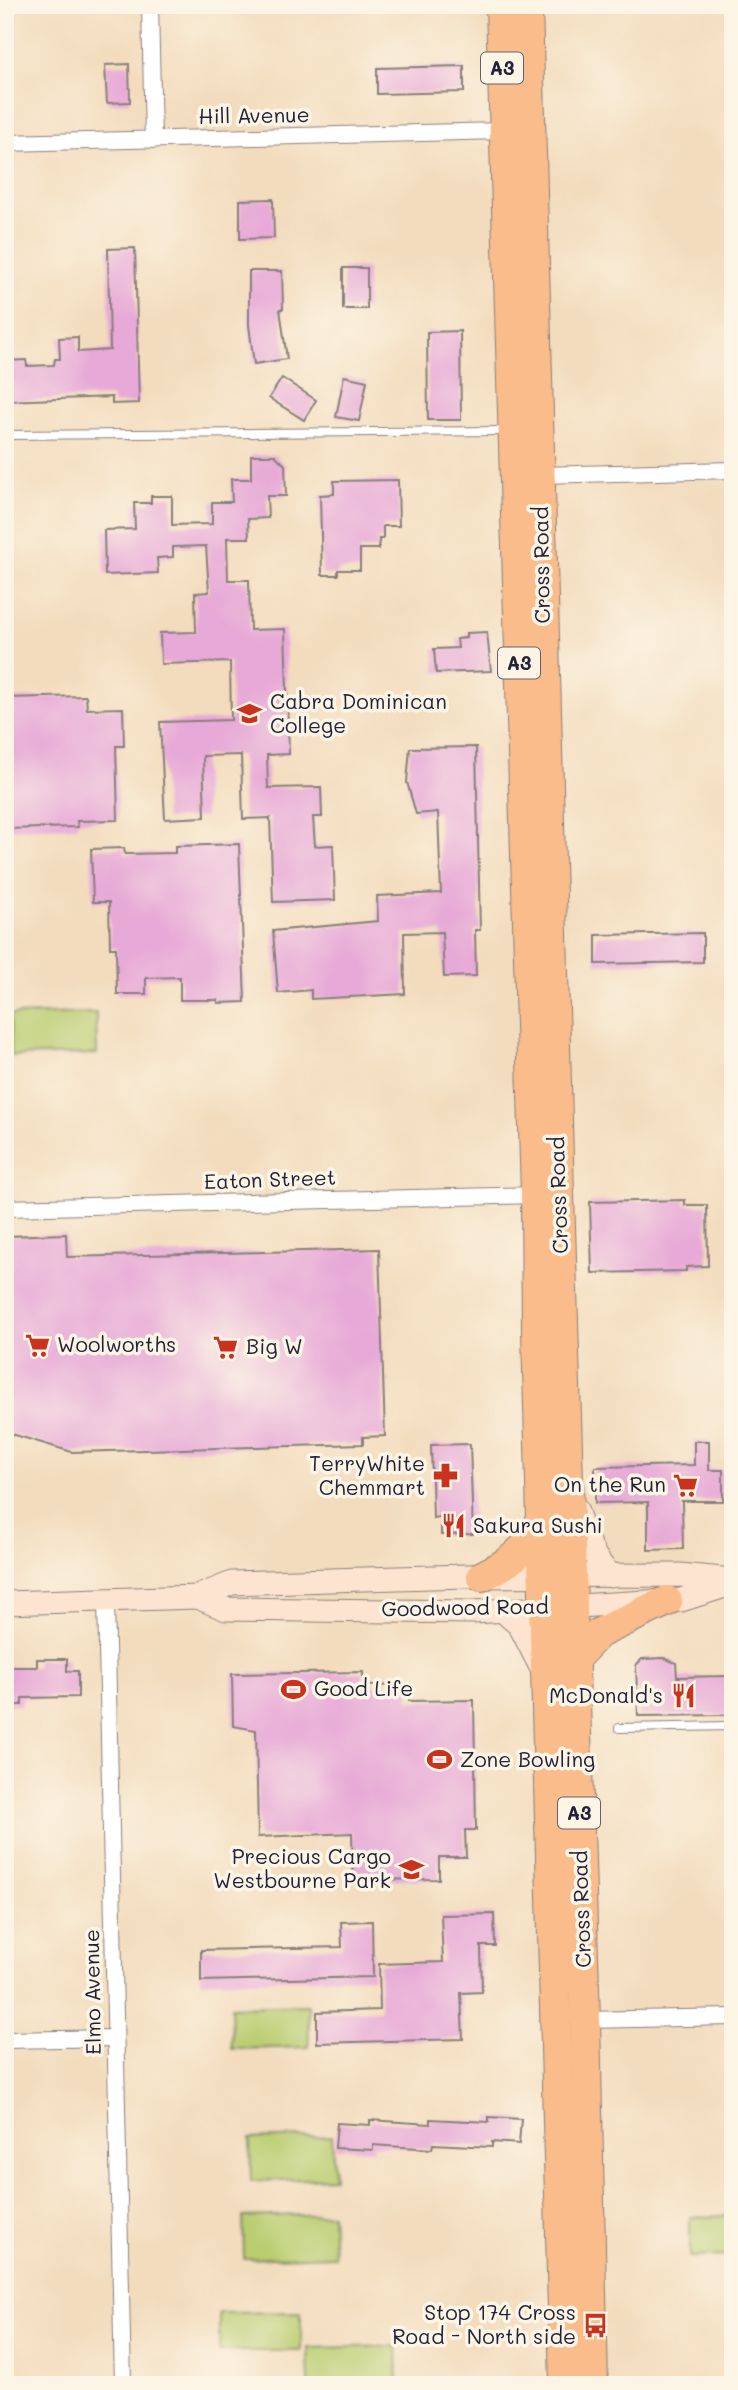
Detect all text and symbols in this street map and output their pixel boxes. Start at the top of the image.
road number: A3 [481,52,523,83]
street label: Hill Avenue [198,100,310,129]
street label: Cross Road [526,506,555,624]
road number: A3 [498,648,540,678]
place label: Cabra Dominican College [270,687,447,738]
school or university icon: Cabra Dominican College [236,700,264,728]
street label: Cross Road [542,1136,573,1254]
street label: Eaton Street [204,1163,336,1194]
place label: Woolworths [57,1330,176,1357]
supermarket icon: Woolworths [23,1331,51,1359]
place label: Big W [246,1332,303,1359]
supermarket icon: Big W [212,1333,240,1361]
place label: TerryWhite Chemmart [309,1449,425,1500]
pharmacy icon: TerryWhite Chemmart [431,1462,459,1490]
place label: On the Run [554,1470,666,1497]
supermarket icon: On the Run [672,1471,700,1499]
place label: Sakura Sushi [473,1511,603,1538]
restaurant icon: Sakura Sushi [439,1512,467,1540]
street label: Goodwood Road [381,1592,549,1621]
place label: Good Life [314,1674,413,1701]
sports icon: Good Life [280,1675,308,1703]
place label: McDonald's [549,1681,663,1708]
restaurant icon: McDonald's [669,1682,697,1710]
place label: Zone Bowling [460,1745,595,1772]
sports icon: Zone Bowling [426,1746,454,1774]
road number: A3 [558,1798,600,1828]
place label: Precious Cargo Westbourne Park [213,1842,391,1893]
street label: Cross Road [565,1850,596,1968]
school or university icon: Precious Cargo Westbourne Park [397,1855,425,1883]
street label: Elmo Avenue [77,1929,106,2055]
place label: Stop 174 Cross Road - North side [392,2298,576,2349]
bus stop icon: Stop 174 Cross Road - North side [582,2311,610,2339]

